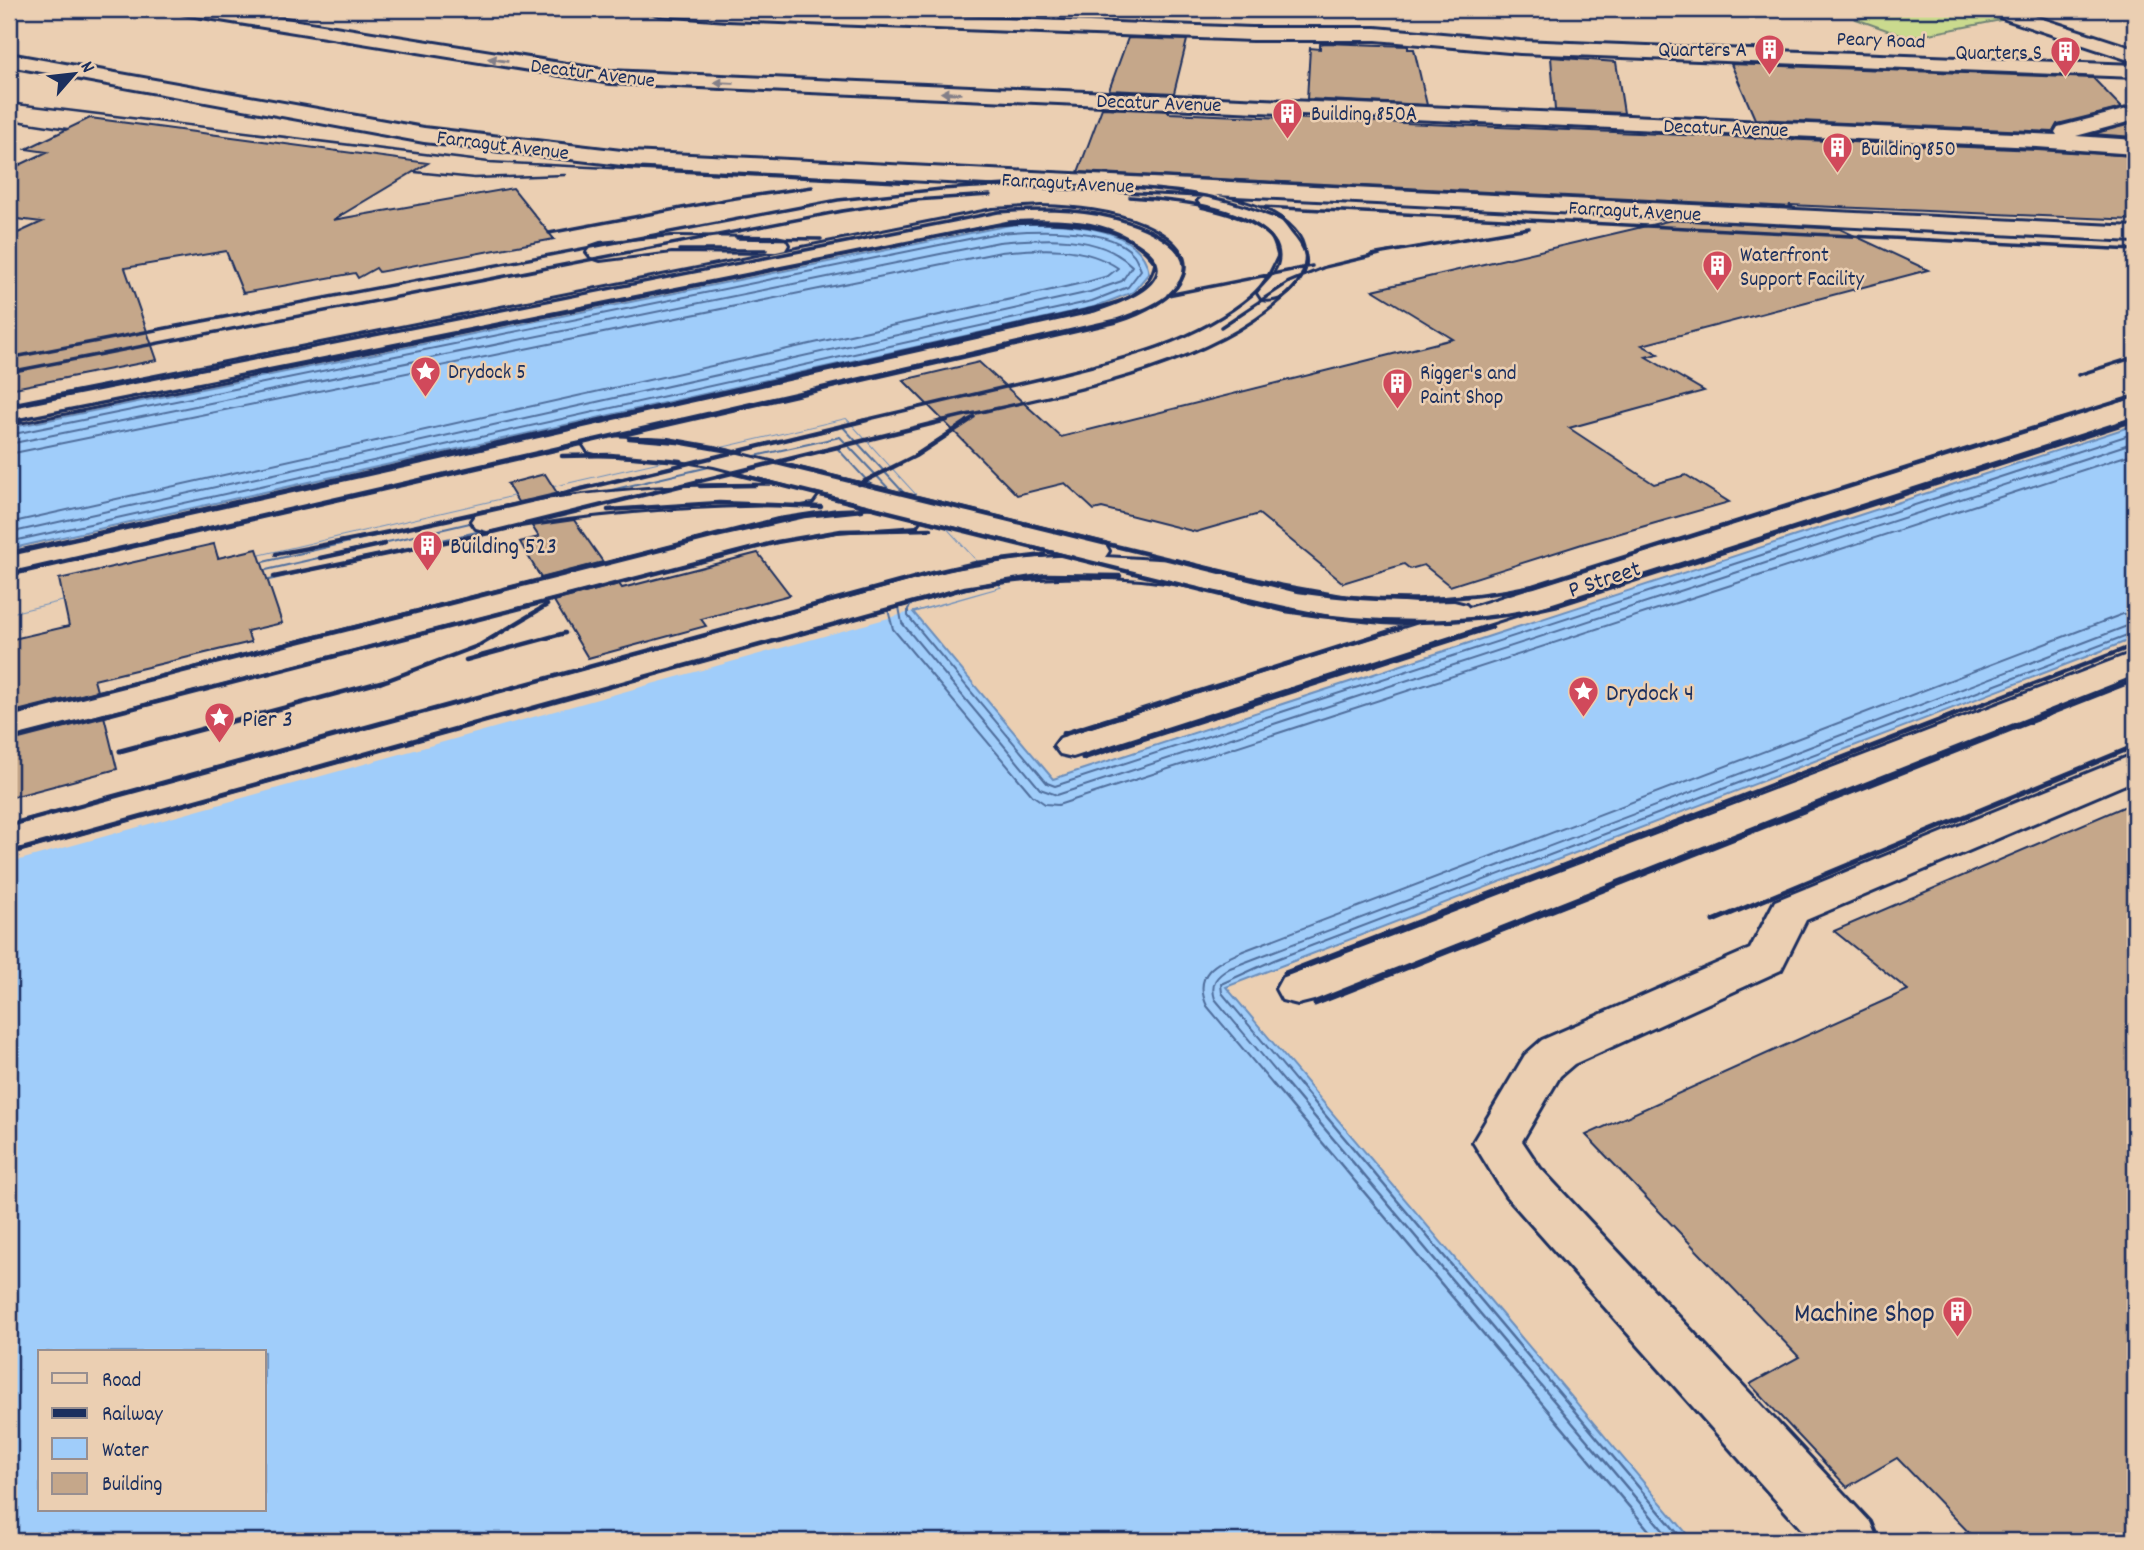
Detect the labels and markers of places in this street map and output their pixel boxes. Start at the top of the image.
building icon: Quarters A [1753,32,1787,76]
building icon: Quarters S [2048,35,2082,79]
place label: Quarters A [1658,37,1747,67]
place label: Quarters S [1955,40,2042,70]
building icon: Building 850A [1271,96,1305,140]
place label: Building 850A [1311,101,1417,131]
building icon: Building 850 [1821,131,1855,175]
place label: Building 850 [1861,136,1956,166]
place label: Waterfront Support Facility [1740,242,1864,296]
building icon: Waterfront Support Facility [1700,249,1734,293]
place icon: Drydock 5 [408,354,442,398]
place label: Drydock 5 [448,359,526,389]
place label: Rigger's and Paint Shop [1420,360,1517,414]
building icon: Rigger's and Paint Shop [1380,367,1414,411]
building icon: Building 523 [410,528,444,572]
place label: Building 523 [450,531,557,565]
place icon: Drydock 4 [1566,675,1600,719]
place label: Drydock 4 [1606,678,1694,712]
place icon: Pier 3 [202,701,236,745]
place label: Pier 3 [242,704,293,738]
building icon: Machine Shop [1941,1294,1975,1338]
place label: Machine Shop [1794,1296,1935,1336]

